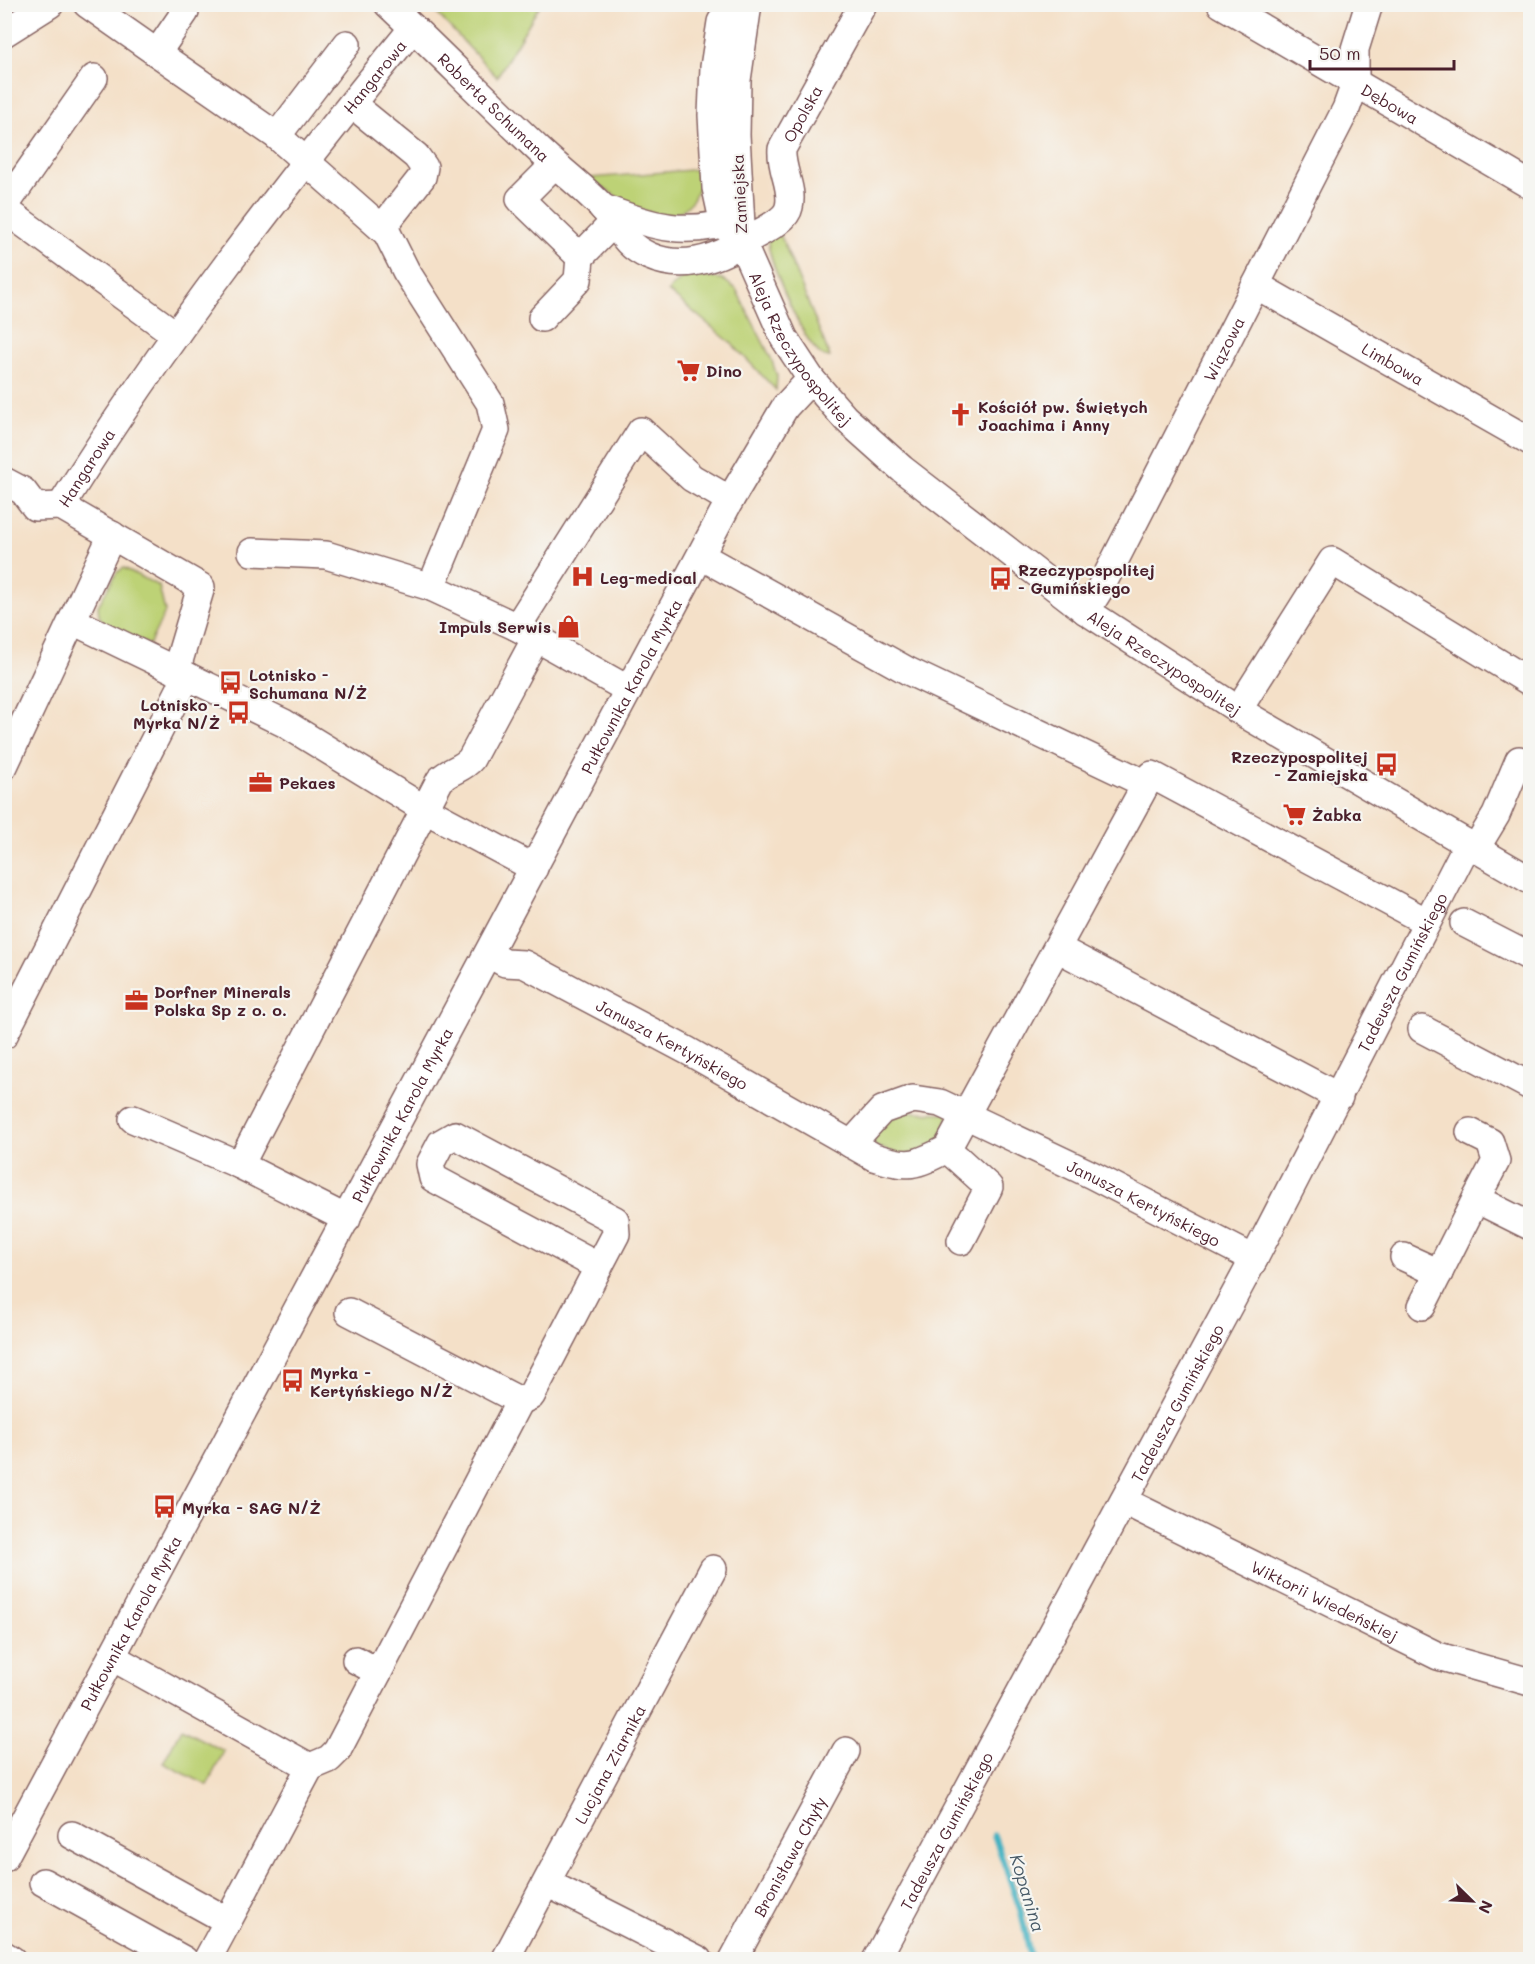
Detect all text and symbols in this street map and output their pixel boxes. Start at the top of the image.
scale bar [1310,33,1454,71]
street label: Hangarowa [338,35,410,118]
text: 50 m [1319,41,1361,65]
street label: Roberta Schumana [434,48,555,166]
street label: Dębowa [1358,78,1423,128]
street label: Opolska [778,81,826,146]
street label: Zamiejska [726,154,752,234]
street label: Aleja Rzeczypospolitej [745,268,857,430]
street label: Wiązowa [1198,313,1248,385]
street label: Limbowa [1358,337,1428,389]
supermarket icon: Dino [675,357,701,383]
place label: Dino [706,360,742,381]
place label: Kościół pw. Świętych Joachima i Anny [978,396,1148,435]
church icon: Kościół pw. Świętych Joachima i Anny [947,402,973,428]
street label: Hangarowa [53,424,119,511]
place label: Rzeczypospolitej - Gumińskiego [1018,559,1155,598]
hospital icon: Leg-medical [569,564,595,590]
bus stop icon: Rzeczypospolitej - Gumińskiego [987,565,1013,591]
place label: Leg-medical [600,567,697,588]
street label: Pułkownika Karola Myrka [575,595,686,777]
street label: Aleja Rzeczypospolitej [1084,605,1246,720]
shop icon: Impuls Serwis [556,613,582,639]
place label: Impuls Serwis [439,616,551,637]
place label: Lotnisko - Schumana N/Ż [249,664,367,703]
bus stop icon: Lotnisko - Schumana N/Ż [218,670,244,696]
place label: Lotnisko - Myrka N/Ż [133,694,220,733]
bus stop icon: Lotnisko - Myrka N/Ż [225,700,251,726]
place label: Rzeczypospolitej - Zamiejska [1231,746,1368,785]
bus stop icon: Rzeczypospolitej - Zamiejska [1373,752,1399,778]
office icon: Pekaes [248,769,274,795]
place label: Pekaes [279,772,336,793]
supermarket icon: Żabka [1281,801,1307,827]
place label: Żabka [1312,804,1362,825]
street label: Tadeusza Gumińskiego [1352,889,1451,1055]
place label: Dorfner Minerals Polska Sp z o. o. [154,981,291,1020]
office icon: Dorfner Minerals Polska Sp z o. o. [123,987,149,1013]
street label: Janusza Kertyńskiego [593,994,752,1094]
street label: Pułkownika Karola Myrka [346,1023,457,1206]
street label: Janusza Kertyńskiego [1064,1154,1224,1250]
street label: Tadeusza Gumińskiego [1125,1320,1228,1486]
place label: Myrka - Kertyńskiego N/Ż [310,1362,453,1401]
bus stop icon: Myrka - Kertyńskiego N/Ż [279,1368,305,1394]
bus stop icon: Myrka - SAG N/Ż [151,1494,177,1520]
place label: Myrka - SAG N/Ż [182,1497,321,1518]
street label: Pułkownika Karola Myrka [75,1531,185,1714]
street label: Wiktorii Wiedeńskiej [1248,1555,1402,1645]
street label: Lucjana Ziarnika [569,1701,650,1827]
street label: Tadeusza Gumińskiego [895,1748,997,1913]
street label: Bronisława Chyły [748,1792,830,1920]
water label: Kopanina [1005,1851,1051,1935]
north arrow [1442,1871,1502,1931]
text: N [1474,1897,1498,1917]

